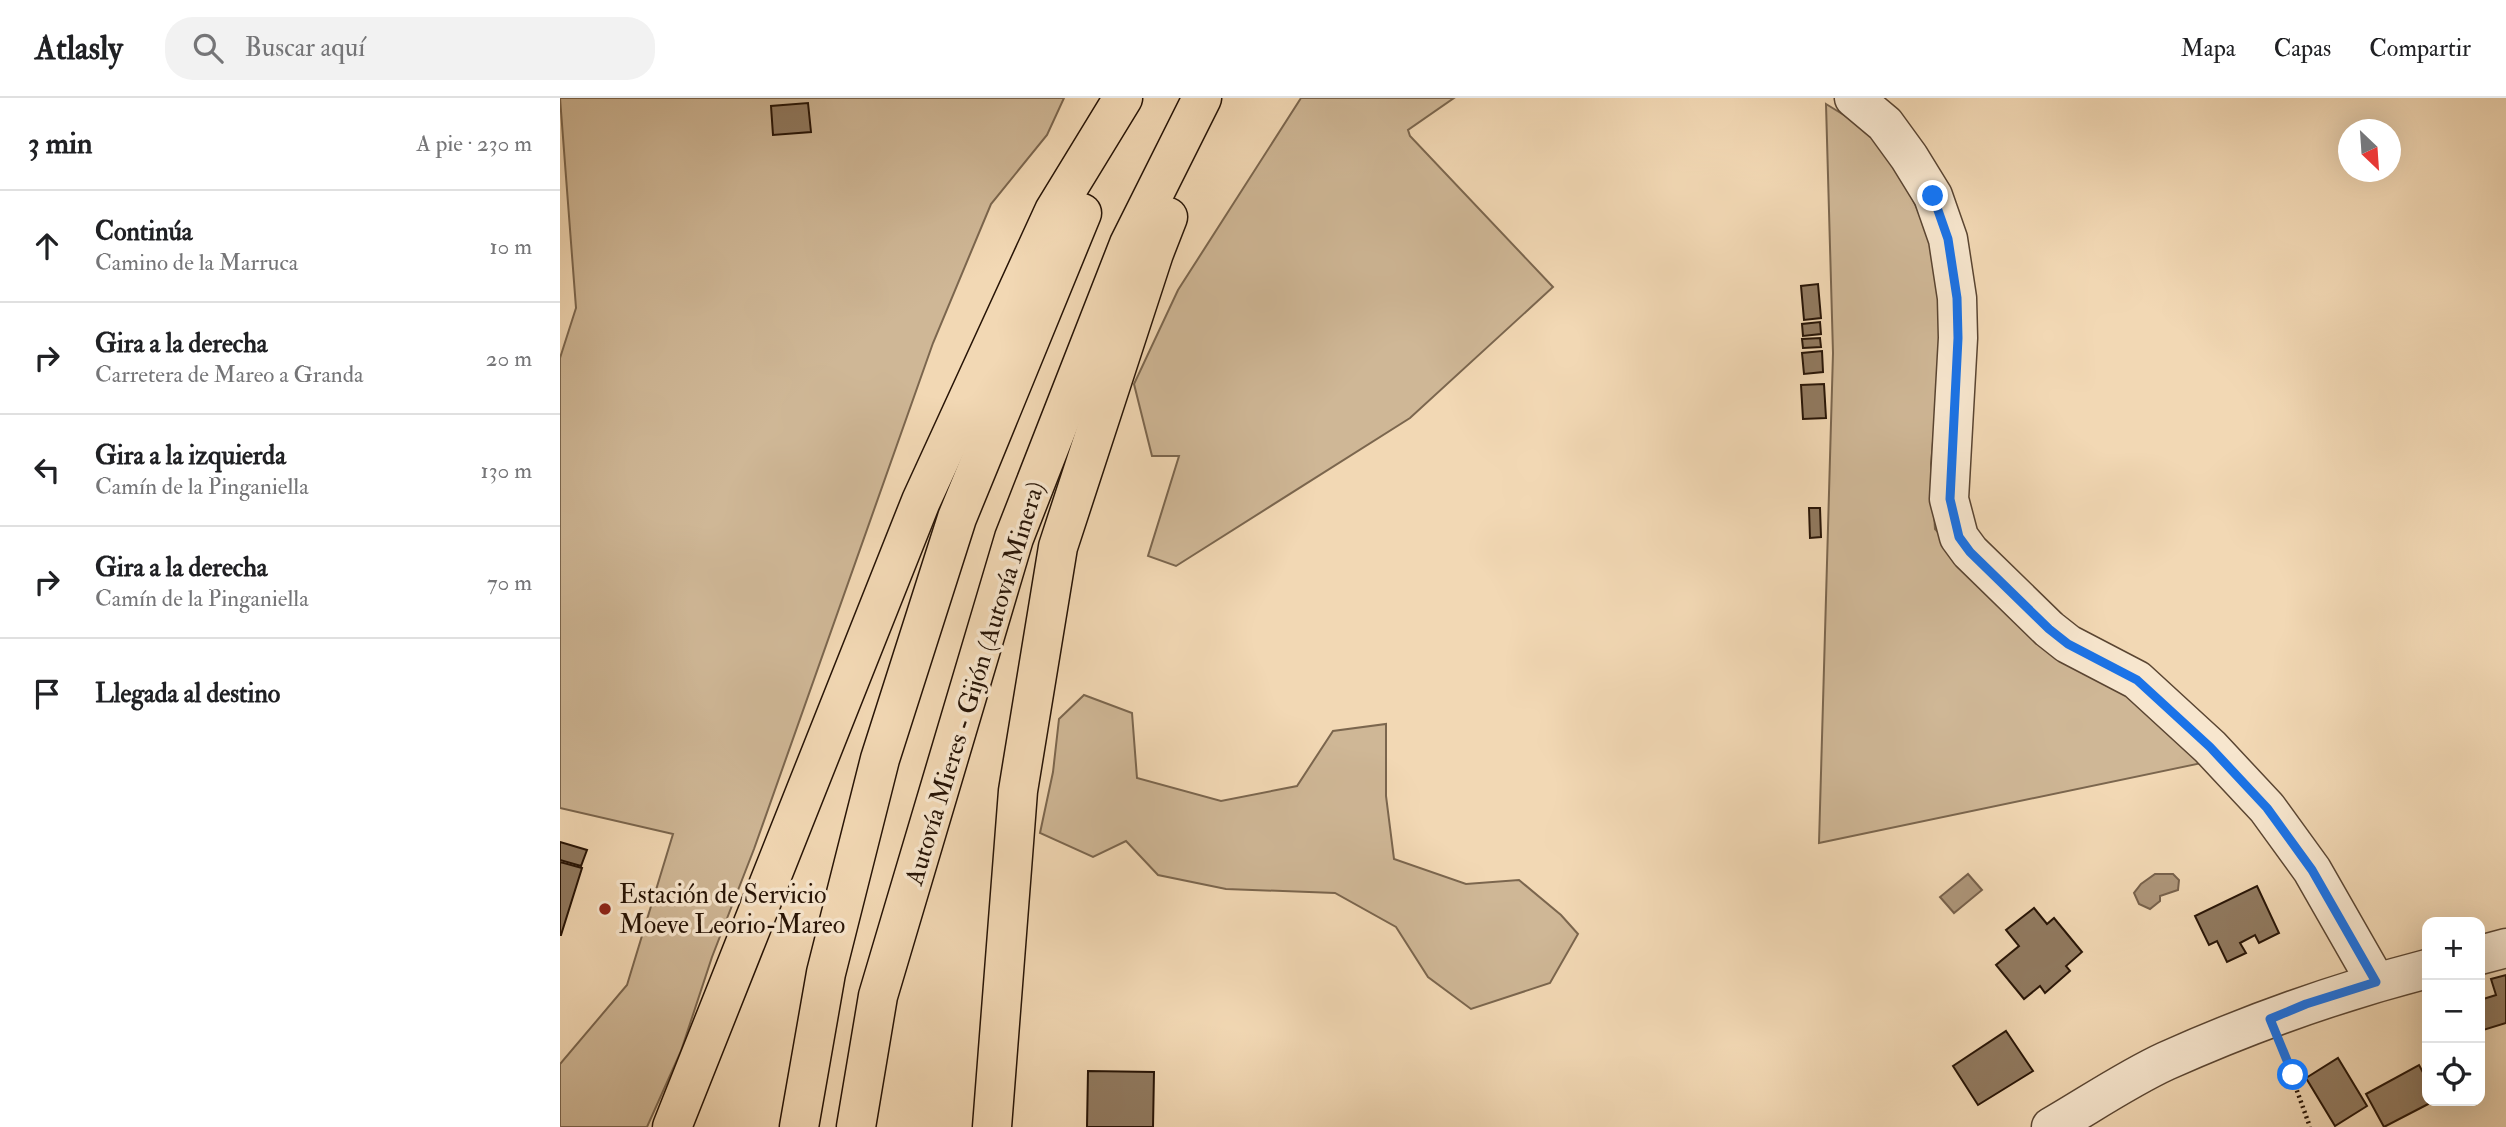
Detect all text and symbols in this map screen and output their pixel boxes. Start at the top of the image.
search box [165,17,655,80]
text: Atlasly [35,28,123,69]
icon: search [189,29,227,67]
text: Buscar aquí [245,32,365,64]
text: Mapa [2181,33,2236,64]
text: Capas [2274,33,2331,64]
text: Compartir [2369,33,2471,64]
north arrow [2338,119,2401,182]
text: 3 min [28,125,93,162]
text: A pie · 230 m [416,129,532,158]
route end [1917,180,1948,211]
text: Continúa [95,216,193,248]
icon: ahead [28,227,66,265]
text: 10 m [489,232,532,261]
text: Camino de la Marruca [95,248,298,277]
text: Gira a la derecha [95,328,268,360]
icon: right [28,339,66,377]
text: 20 m [486,344,532,373]
text: Carretera de Mareo a Granda [95,360,363,389]
text: Gira a la izquierda [95,440,286,472]
icon: left [28,451,66,489]
text: 130 m [480,456,532,485]
text: Camín de la Pinganiella [95,472,309,501]
street label: Autovía Mieres - Gijón (Autovía Minera) [898,478,1052,890]
text: Gira a la derecha [95,552,268,584]
icon: right [28,563,66,601]
text: 70 m [487,568,532,597]
text: Camín de la Pinganiella [95,584,309,613]
icon: arrive [28,675,66,713]
text: Llegada al destino [95,678,280,710]
place label: Estación de Servicio Moeve Leorio-Mareo [619,879,845,941]
marker: Estación de Servicio Moeve Leorio-Mareo [597,901,613,917]
map controls [2422,917,2485,1106]
button: + [2422,917,2485,980]
button: − [2422,980,2485,1043]
button: locate [2422,1043,2485,1106]
route start [2277,1059,2308,1090]

